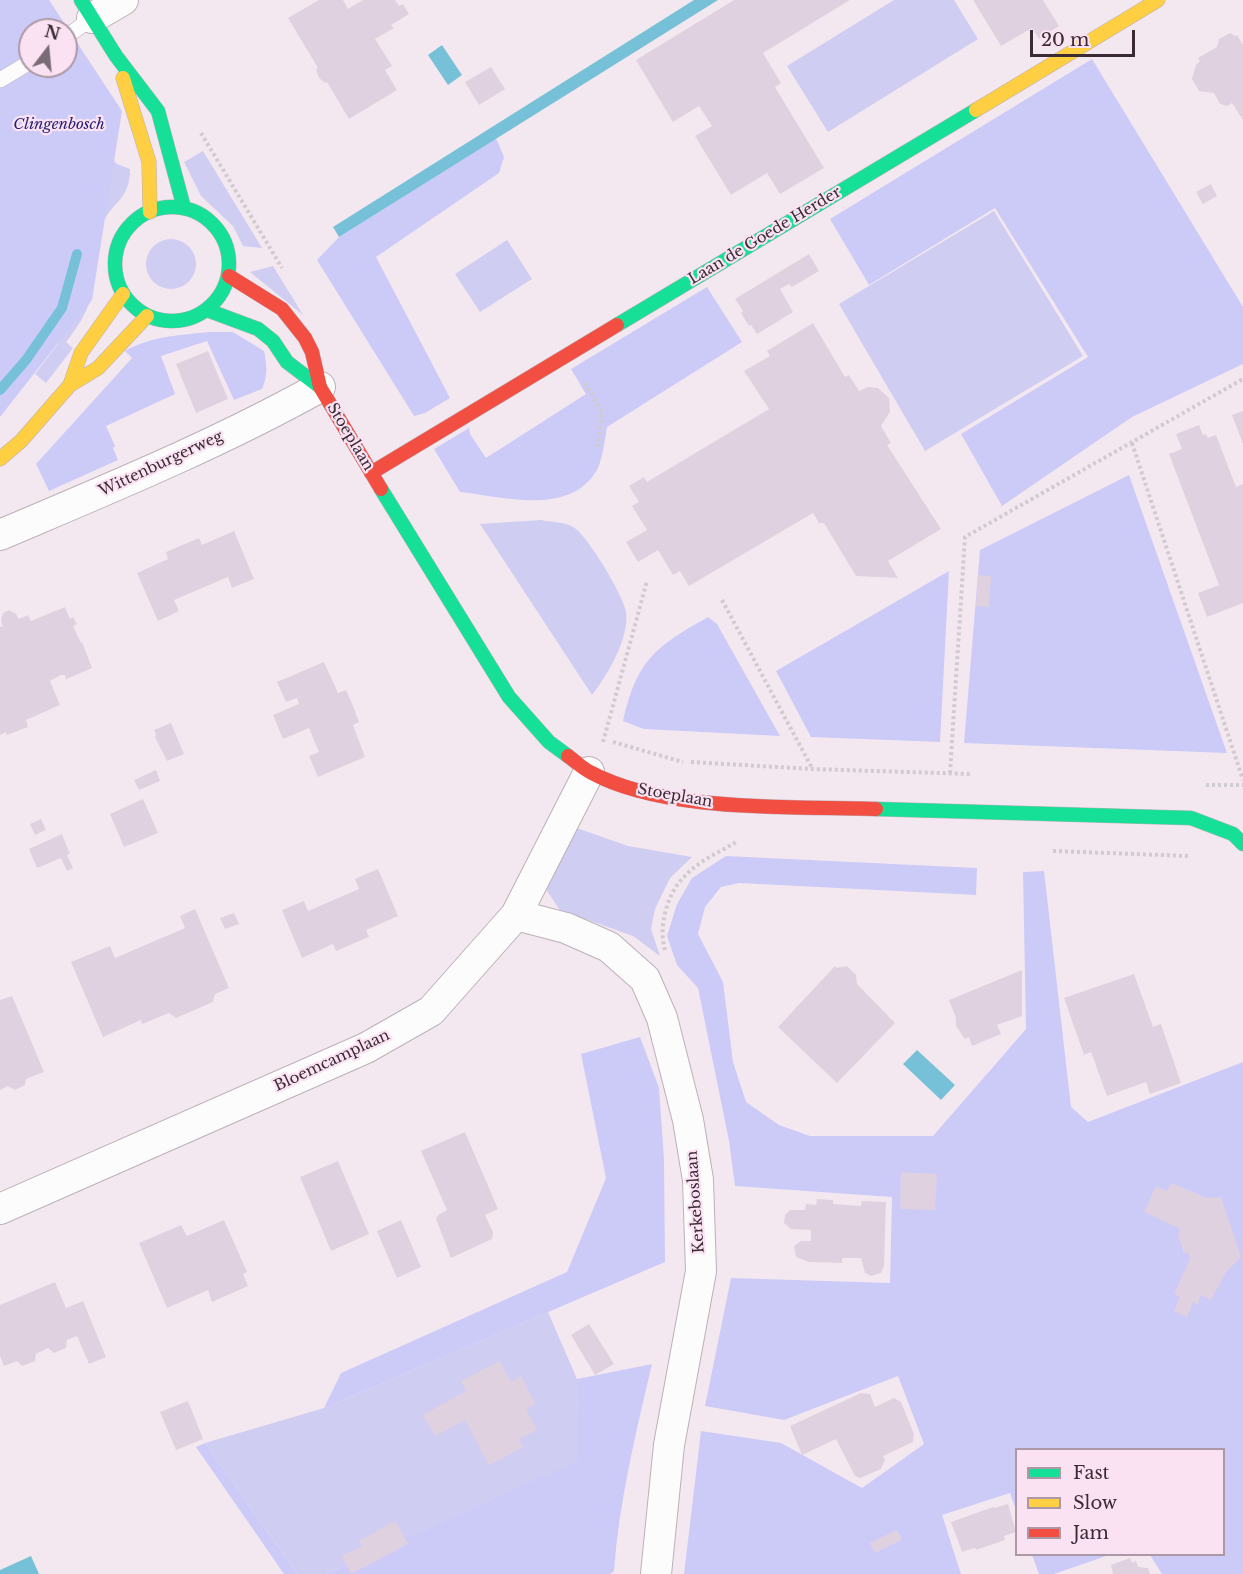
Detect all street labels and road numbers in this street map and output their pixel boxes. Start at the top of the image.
street label: Laan de Goede Herder [686,183,844,289]
street label: Stoeplaan [323,400,377,474]
street label: Wittenburgerweg [96,427,226,501]
street label: Stoeplaan [636,781,714,811]
street label: Bloemcamplaan [271,1026,393,1096]
street label: Kerkeboslaan [683,1150,709,1254]

